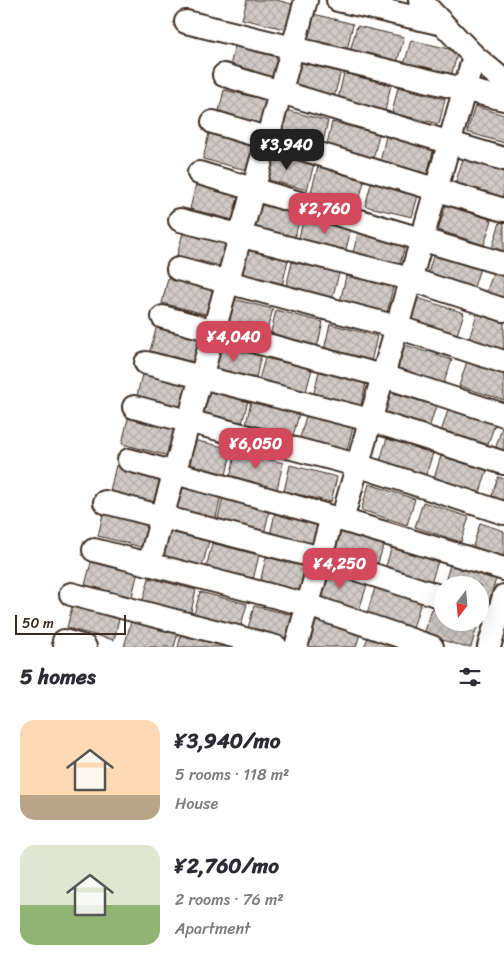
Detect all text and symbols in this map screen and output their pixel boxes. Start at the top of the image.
pin: ¥3,940 [246,128,328,171]
text: ¥3,940 [261,130,313,159]
pin: ¥2,760 [284,192,366,235]
text: ¥2,760 [300,194,350,223]
pin: ¥4,040 [193,320,275,363]
text: ¥4,040 [207,322,261,351]
pin: ¥6,050 [215,428,297,470]
text: ¥6,050 [230,429,282,458]
pin: ¥4,250 [299,548,381,590]
text: ¥4,250 [314,549,366,578]
north arrow [434,576,489,631]
map controls [434,576,489,631]
text: 50 m [22,611,54,636]
scale bar [15,612,126,635]
text: 5 homes [20,658,96,696]
icon: filters [456,663,484,691]
text: ¥3,940/mo [175,722,280,760]
icon: home [60,740,120,800]
text: 5 rooms · 118 m² [175,760,289,789]
text: House [175,789,218,818]
text: ¥2,760/mo [175,847,279,885]
icon: home [60,865,120,925]
text: 2 rooms · 76 m² [175,885,284,914]
text: Apartment [175,914,251,943]

